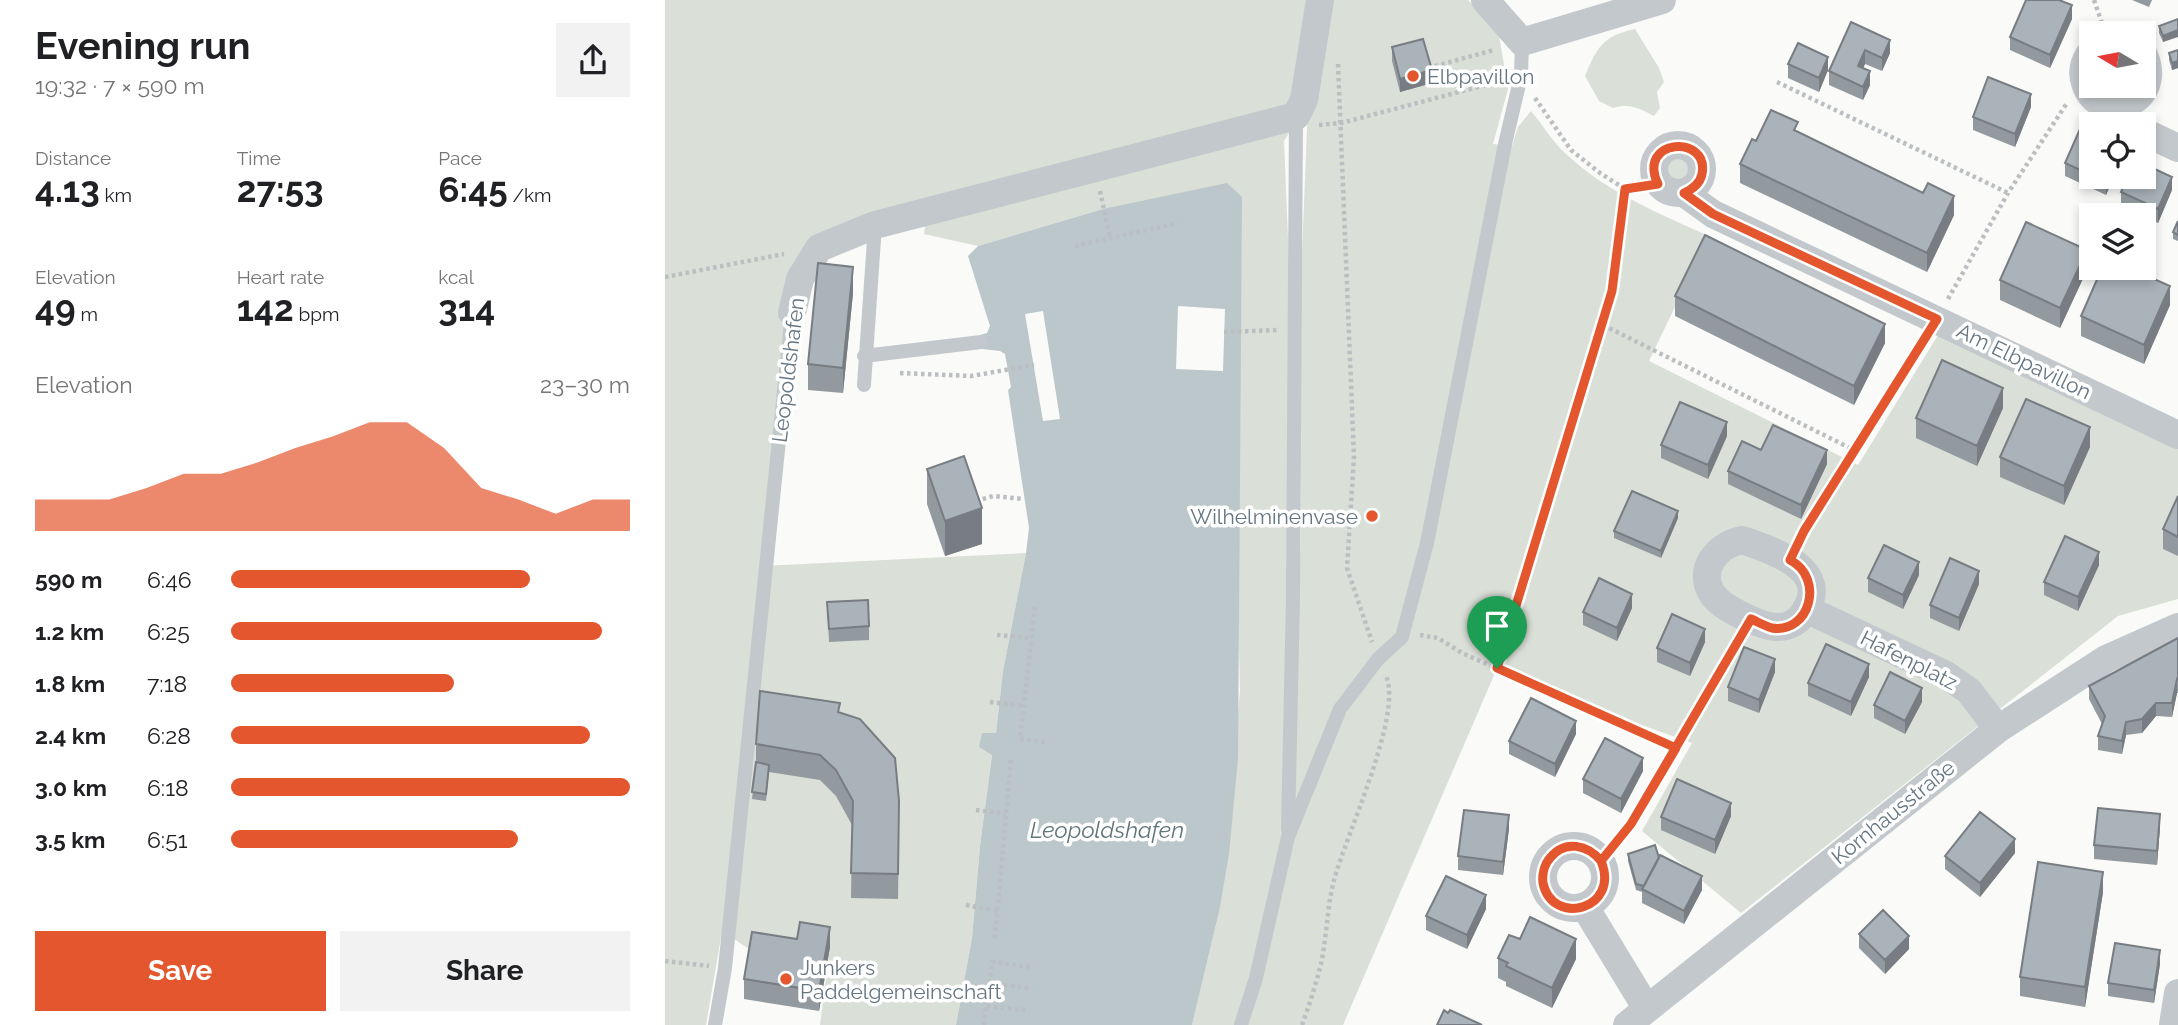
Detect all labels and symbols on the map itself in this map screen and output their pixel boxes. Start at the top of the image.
north arrow [2079,21,2156,98]
place label: Elbpavillon [1427,64,1534,89]
marker: Elbpavillon [1405,68,1421,84]
street label: Leopoldshafen [767,296,809,444]
street label: Am Elbpavillon [1953,318,2095,404]
place label: Wilhelminenvase [1190,504,1358,529]
marker: Wilhelminenvase [1364,508,1380,524]
pin [1467,596,1527,668]
street label: Hafenplatz [1856,625,1962,695]
street label: Kornhausstraße [1826,755,1960,869]
water label: Leopoldshafen [1030,816,1184,843]
place label: Junkers Paddelgemeinschaft [800,955,1002,1004]
marker: Junkers Paddelgemeinschaft [778,971,794,987]

